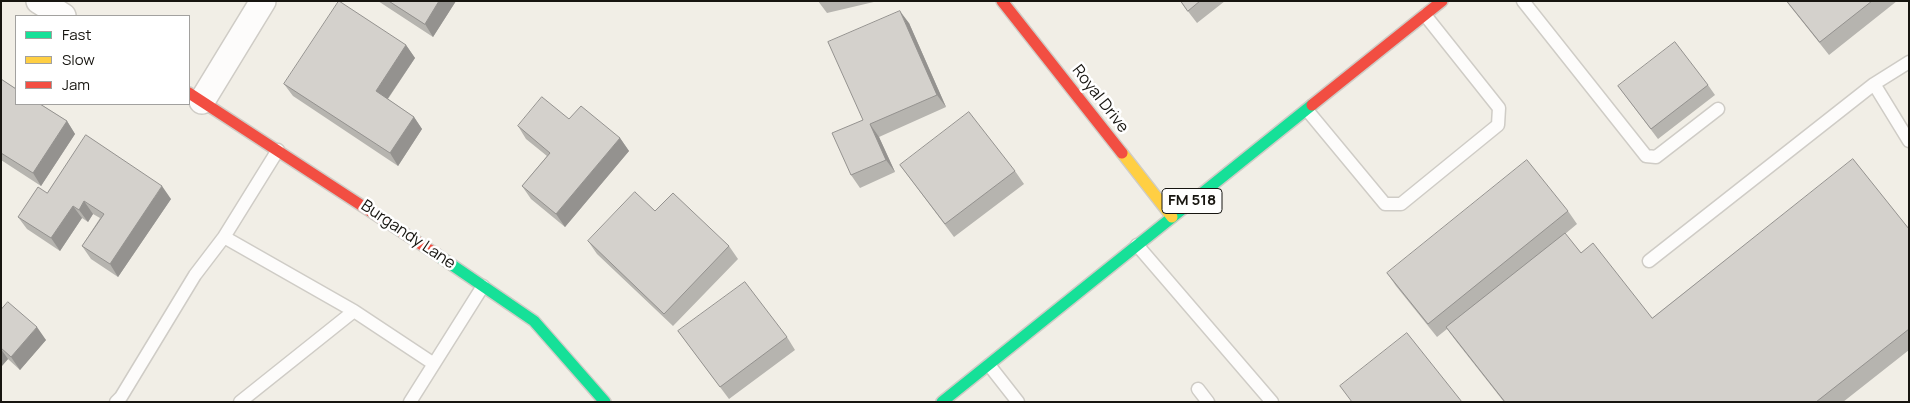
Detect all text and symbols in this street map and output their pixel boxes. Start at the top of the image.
legend [15,15,190,105]
text: Fast [62,24,91,45]
text: Slow [62,49,95,70]
street label: Royal Drive [1068,61,1132,137]
text: Jam [62,74,90,95]
road number: FM 518 [1162,188,1222,214]
street label: Burgandy Lane [357,196,459,274]

